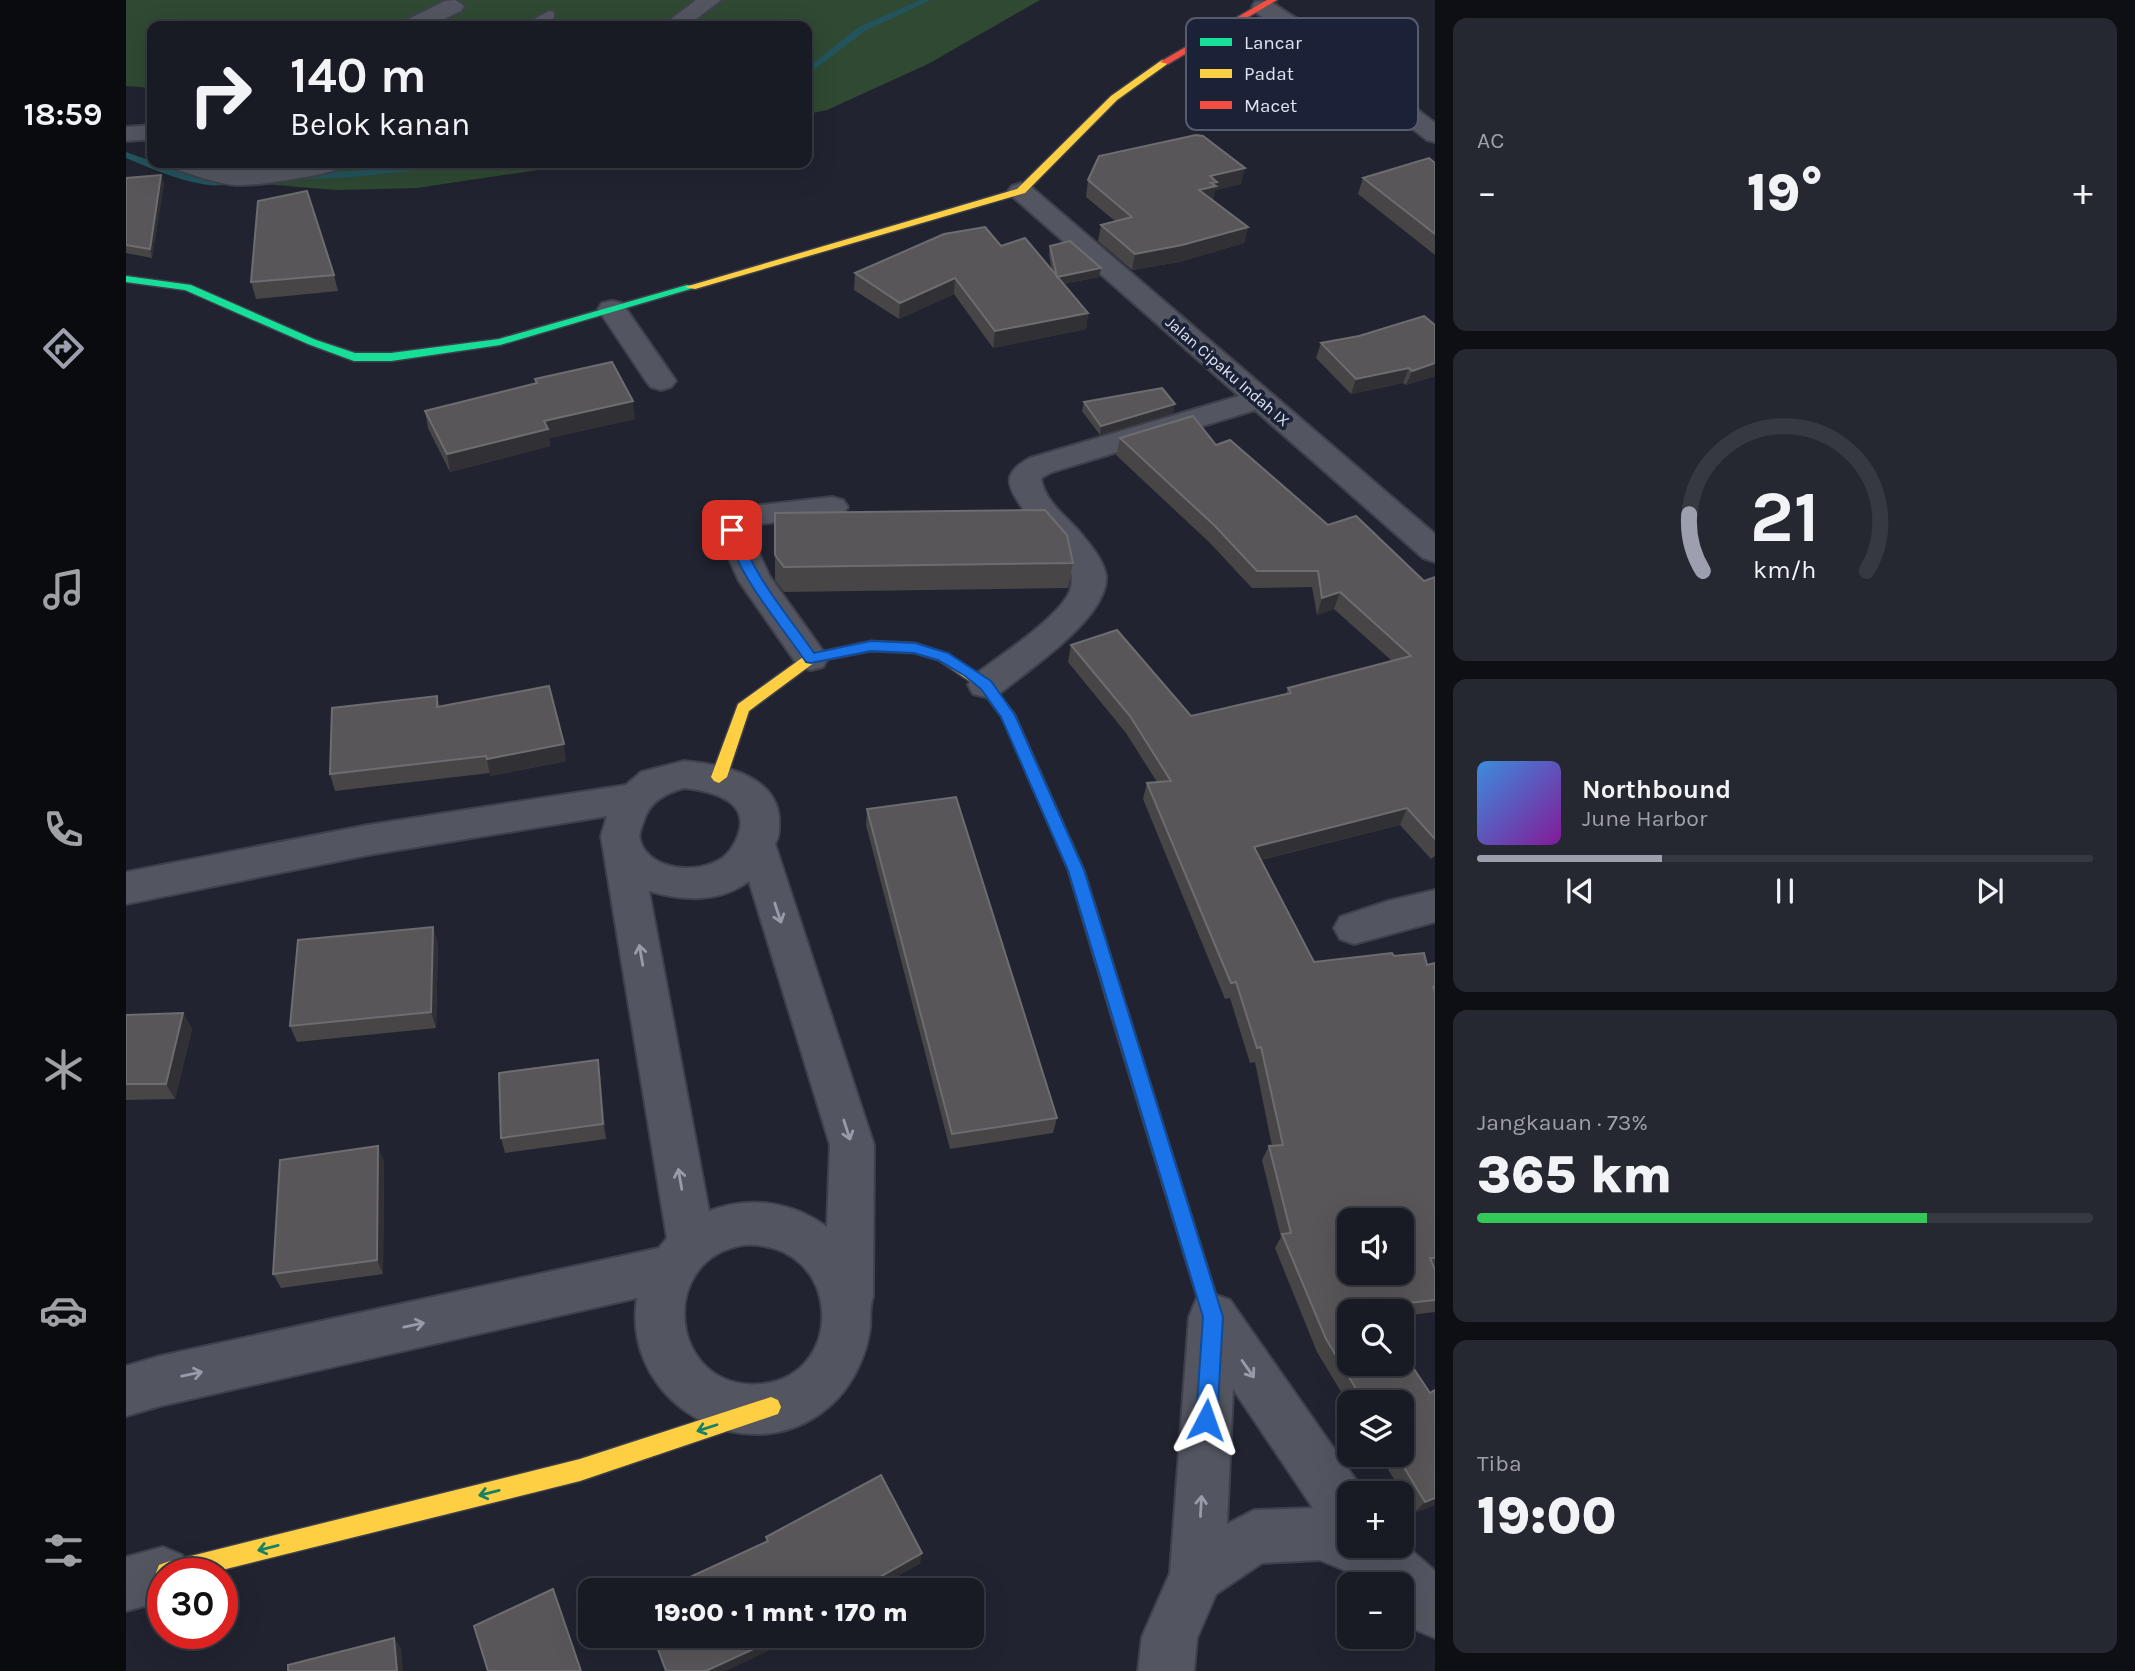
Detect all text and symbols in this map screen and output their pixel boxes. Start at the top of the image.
legend [1186,18,1418,130]
text: Lancar [1244,32,1302,54]
text: 140 m [290,47,427,104]
icon: right [175,49,266,140]
text: Padat [1244,63,1294,85]
text: Macet [1244,95,1297,117]
text: 18:59 [24,96,102,133]
text: Belok kanan [290,106,470,143]
text: AC [1477,127,1504,154]
text: 19° [1747,162,1823,223]
text: − [1477,170,1497,215]
text: + [2073,170,2093,215]
street label: Jalan Cipaku Indah IX [1162,312,1293,430]
icon: directions [39,324,88,373]
text: 21 [1750,474,1820,559]
pin [702,500,762,560]
icon: arrive [713,511,751,549]
text: km/h [1753,555,1817,584]
icon: music [39,565,88,614]
text: Northbound [1582,774,1731,805]
icon: phone [39,805,88,854]
text: June Harbor [1582,805,1707,832]
icon: previous [1561,872,1599,910]
icon: pause [1766,872,1804,910]
icon: next [1971,872,2009,910]
one-way arrow [773,902,786,924]
one-way arrow [634,944,648,966]
icon: climate [39,1045,88,1094]
text: Jangkauan · 73% [1477,1109,1648,1136]
one-way arrow [842,1118,854,1140]
text: 365 km [1477,1144,1672,1205]
one-way arrow [673,1168,686,1191]
map controls [1337,1208,1414,1649]
button: sound [1337,1208,1414,1285]
icon: car [39,1286,88,1335]
button: search [1337,1299,1414,1376]
one-way arrow [402,1317,425,1331]
one-way arrow [1241,1358,1255,1378]
one-way arrow [180,1367,203,1380]
position arrow [1169,1383,1243,1457]
button: layers [1337,1390,1414,1467]
one-way arrow [696,1423,718,1435]
text: Tiba [1477,1450,1522,1477]
button: + [1337,1481,1414,1558]
text: 19:00 [1477,1485,1617,1546]
one-way arrow [478,1487,500,1500]
one-way arrow [1195,1496,1208,1518]
icon: filters [39,1526,88,1575]
one-way arrow [257,1542,280,1555]
speed limit sign: 30 [147,1558,238,1649]
button: − [1337,1572,1414,1649]
text: 19:00 · 1 mnt · 170 m [654,1597,908,1628]

